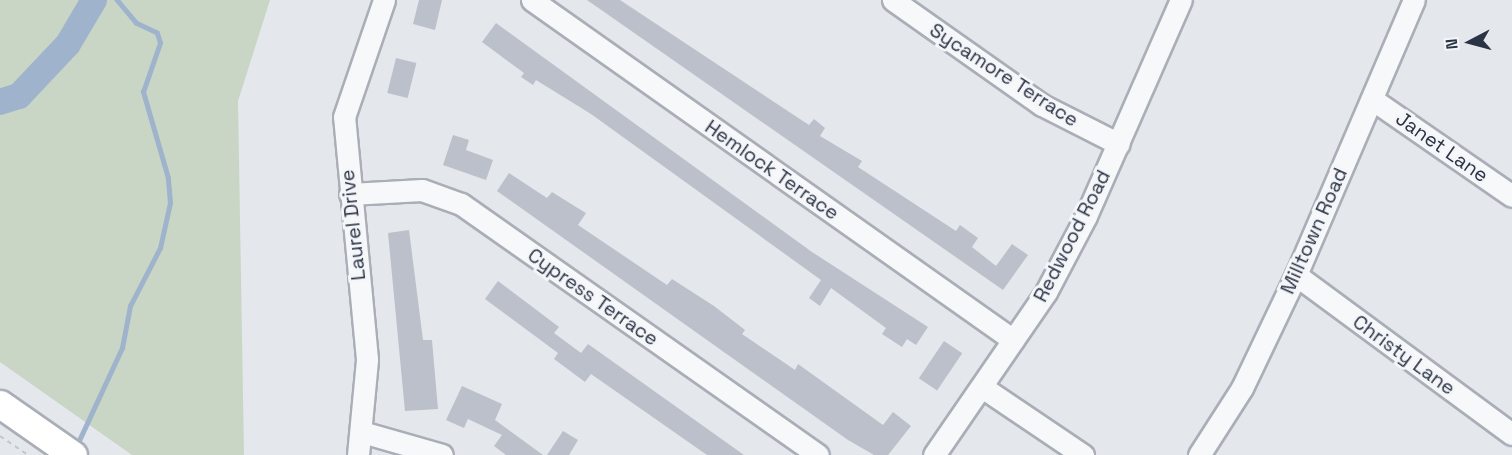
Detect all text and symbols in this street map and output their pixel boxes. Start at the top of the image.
north arrow [1440,12,1500,72]
street label: Sycamore Terrace [925,18,1083,132]
text: N [1441,38,1463,50]
street label: Janet Lane [1391,106,1493,188]
street label: Hemlock Terrace [700,115,844,225]
street label: Milltown Road [1275,164,1353,298]
street label: Redwood Road [1028,166,1116,306]
street label: Laurel Drive [335,168,371,282]
street label: Cypress Terrace [523,243,663,351]
street label: Christy Lane [1348,310,1460,400]

